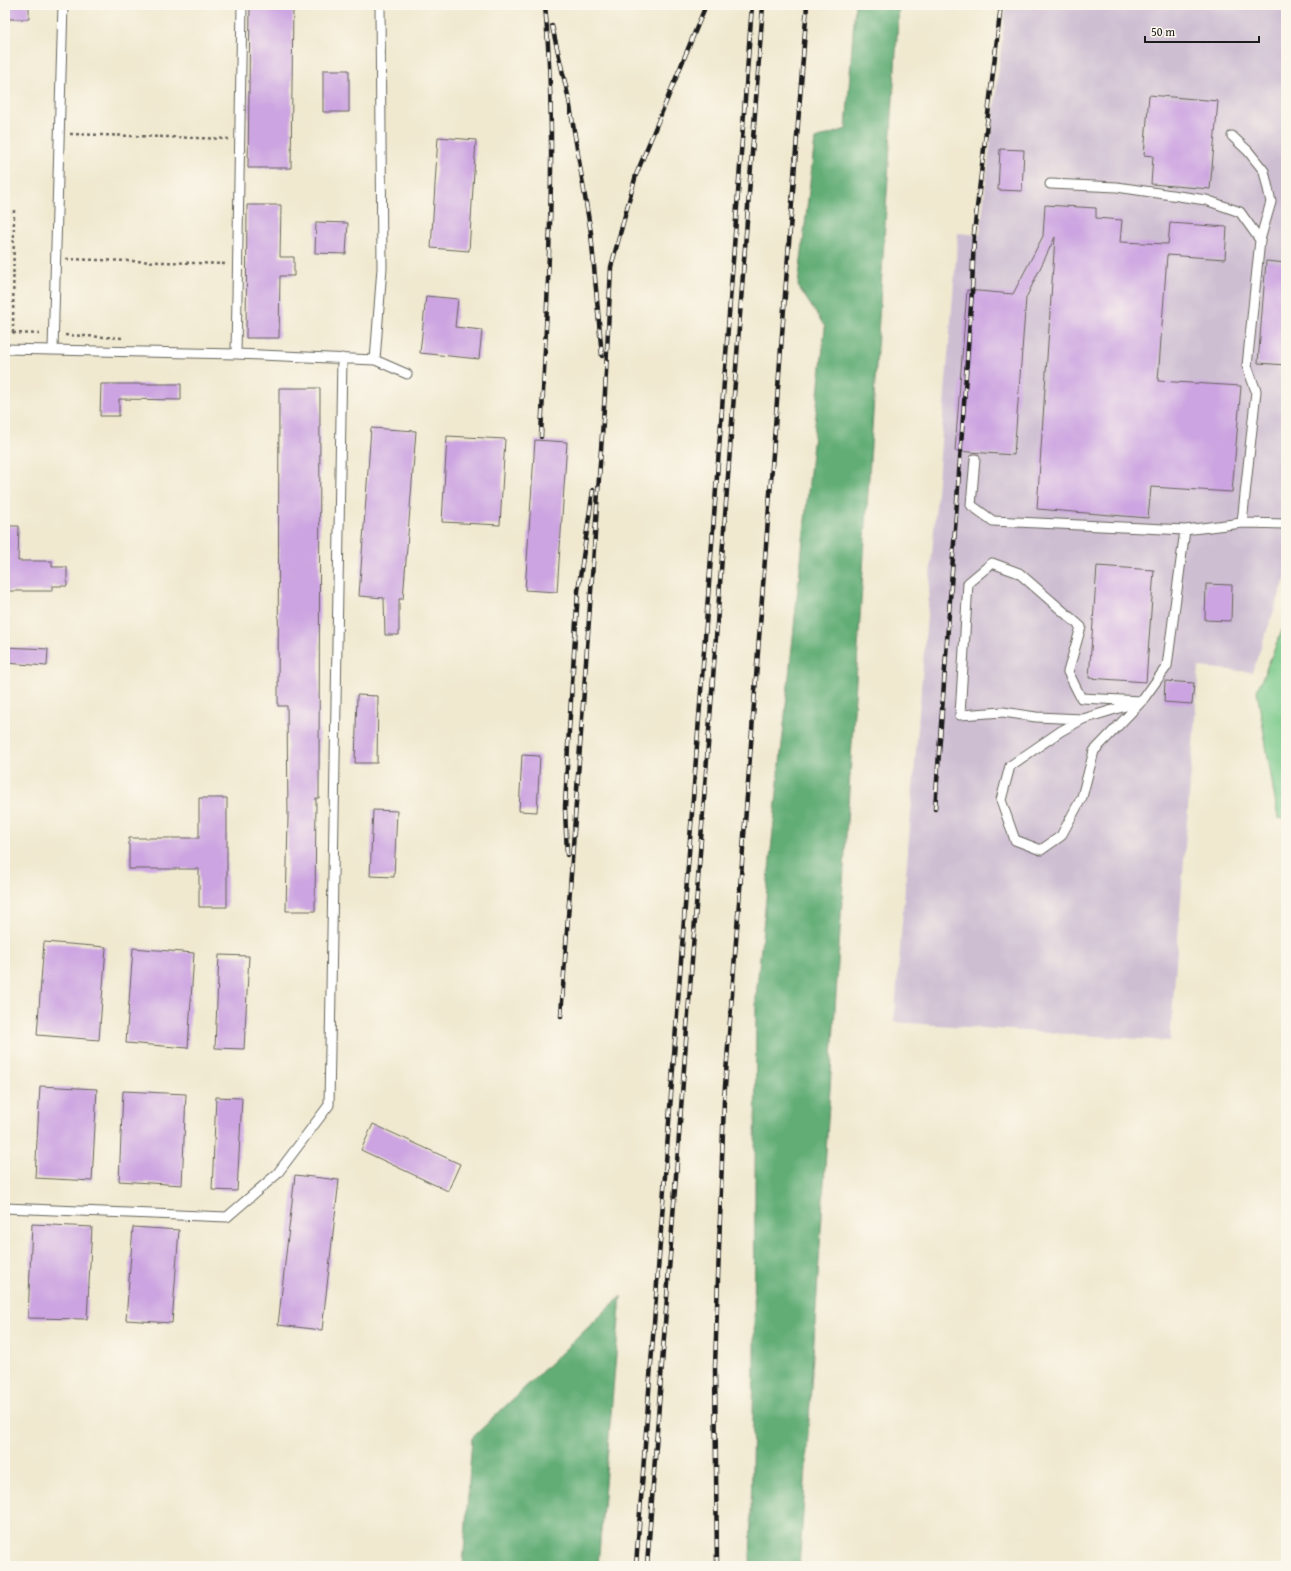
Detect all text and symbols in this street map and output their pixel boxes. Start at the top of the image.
scale bar [1145,18,1259,44]
text: 50 m [1151,23,1175,40]

